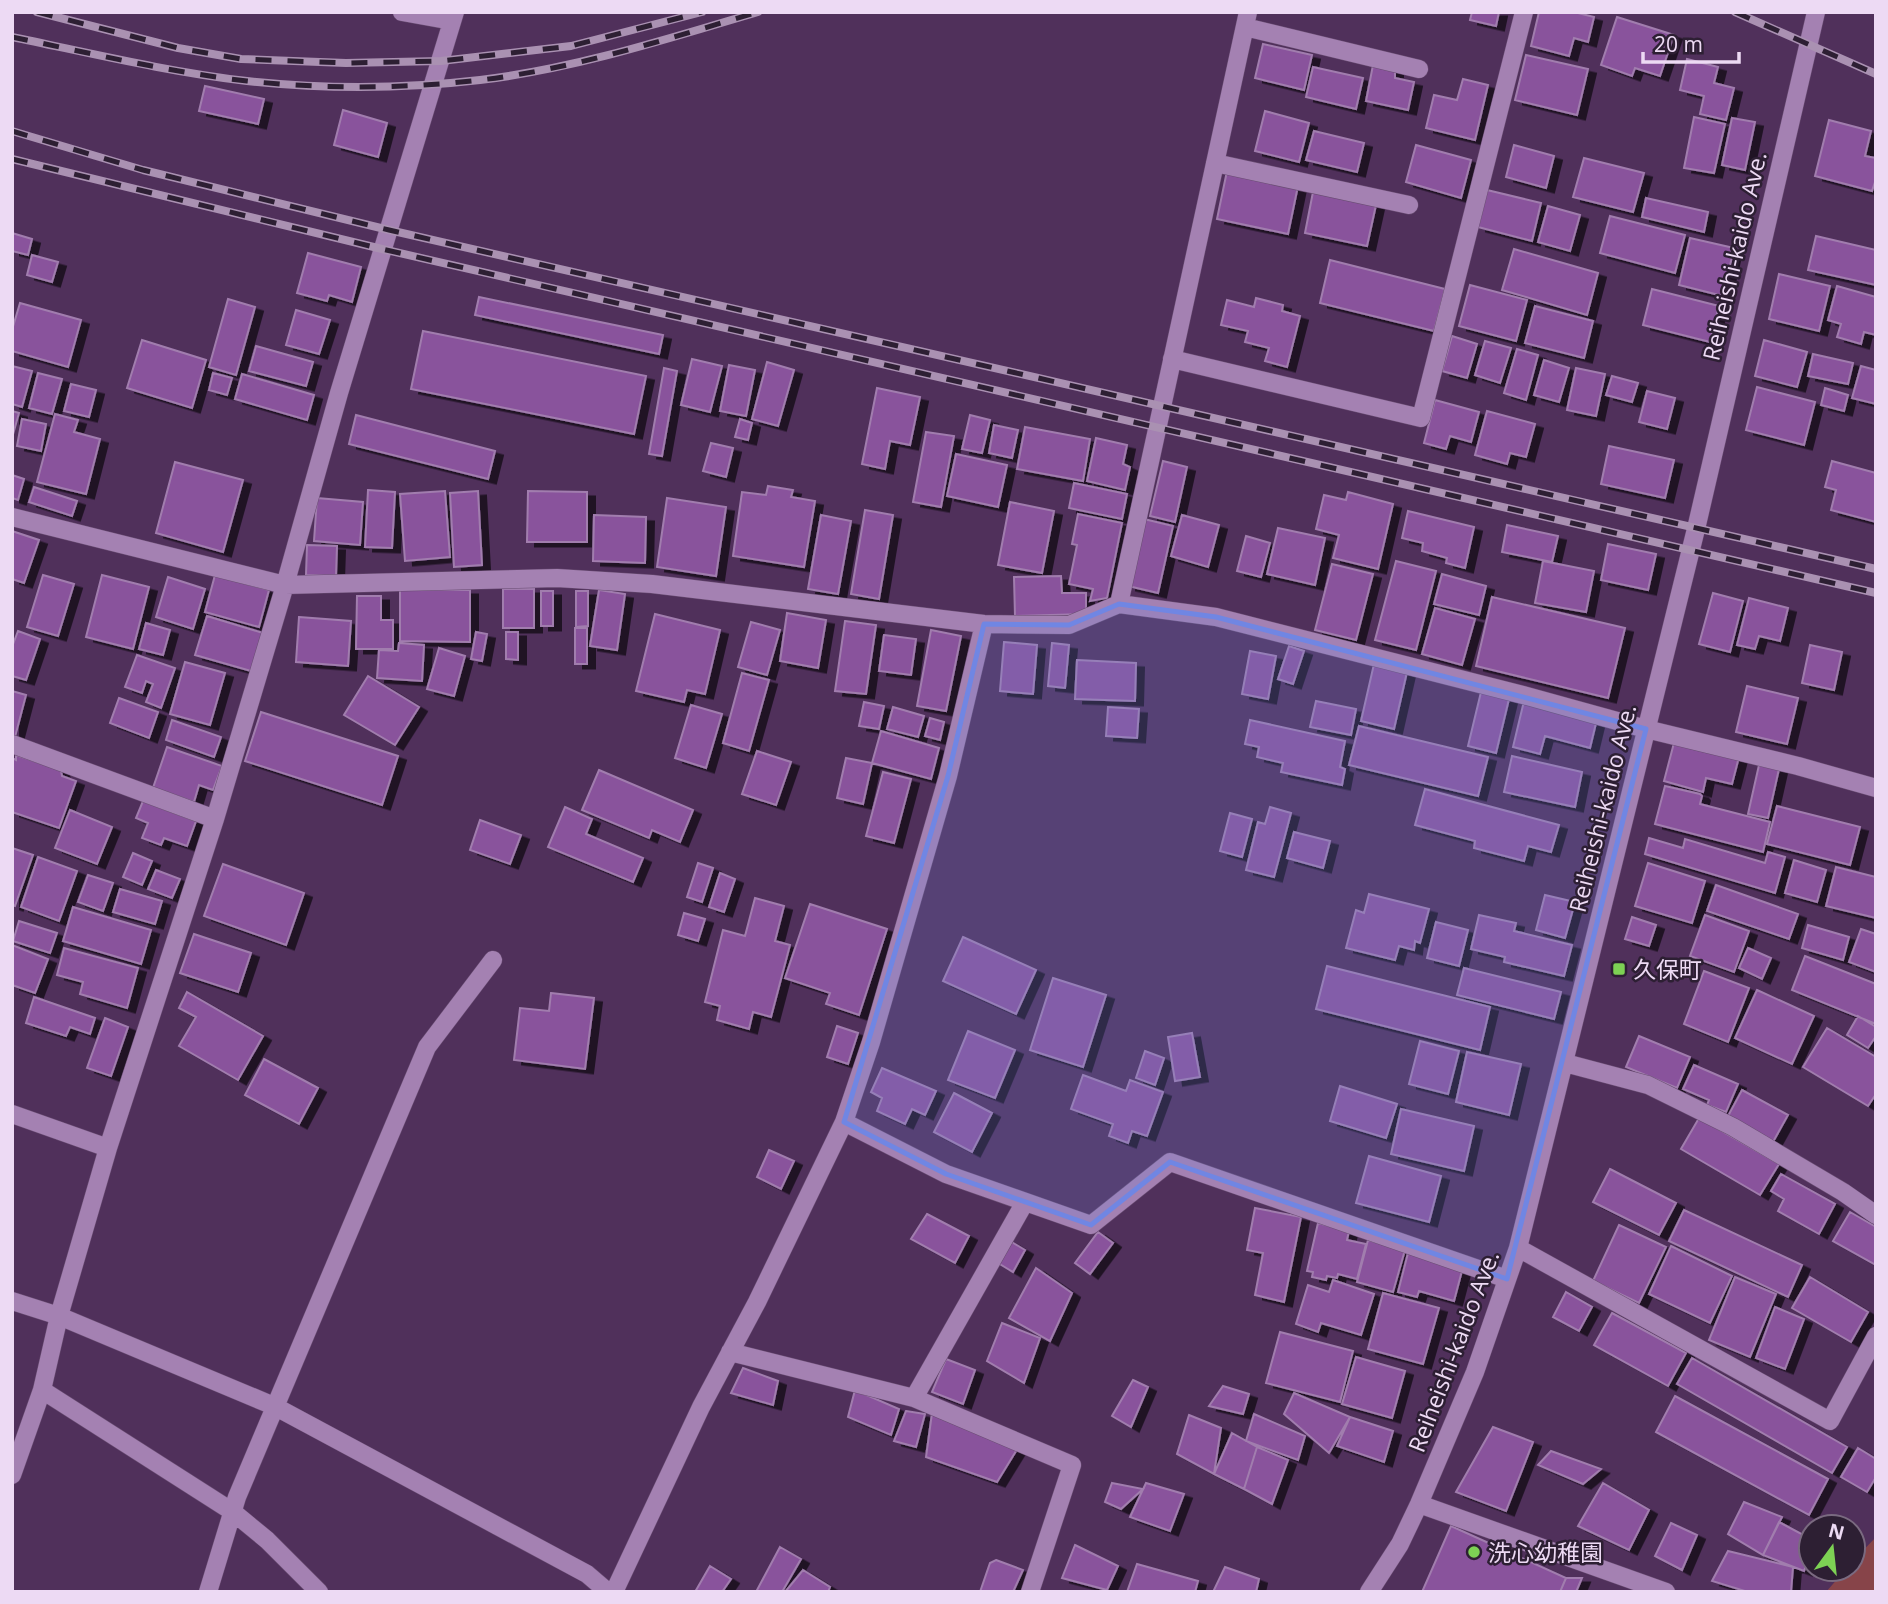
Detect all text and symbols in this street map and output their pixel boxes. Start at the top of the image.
scale bar [1643,21,1739,65]
text: 20 m [1654,30,1703,58]
street label: Reiheishi-kaido Ave. [1694,148,1774,364]
street label: Reiheishi-kaido Ave. [1561,701,1643,915]
place label: 久保町 [1633,953,1702,985]
marker: 久保町 [1611,961,1627,977]
street label: Reiheishi-kaido Ave. [1400,1246,1506,1456]
north arrow [1797,1513,1867,1583]
text: N [1826,1517,1847,1546]
place label: 洗心幼稚園 [1488,1536,1603,1568]
marker: 洗心幼稚園 [1466,1544,1482,1560]

